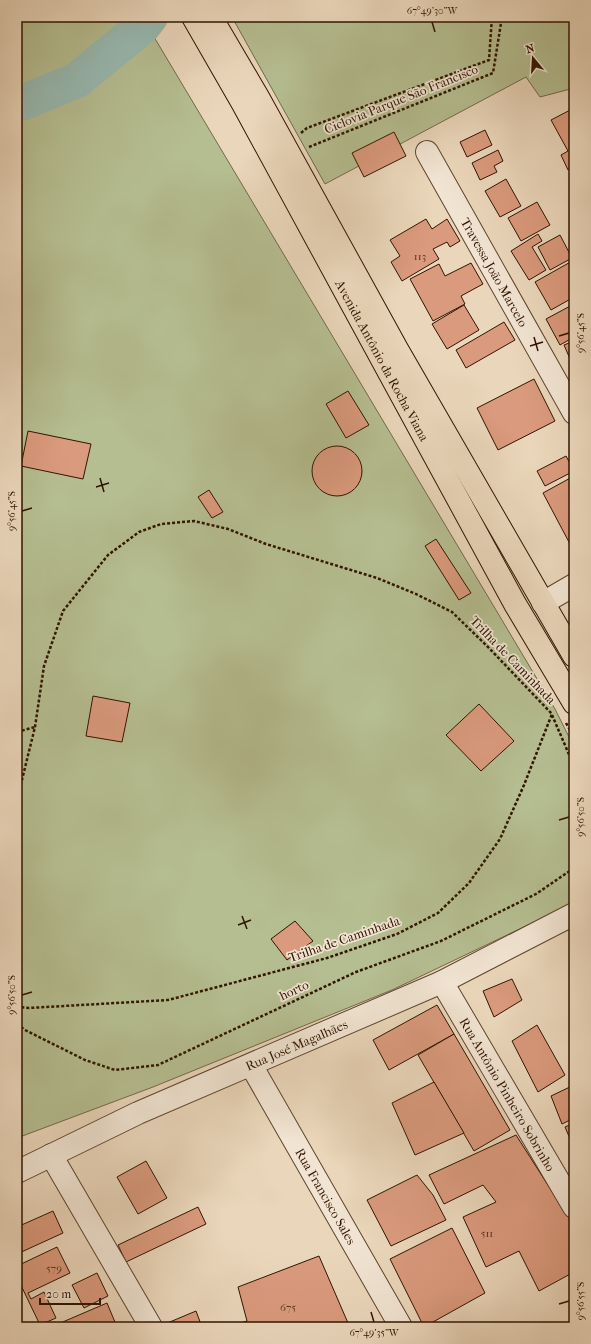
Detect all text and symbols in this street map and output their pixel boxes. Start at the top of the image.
text: 67°49'30"W [407,5,458,17]
north arrow [513,38,553,78]
text: N [524,41,537,56]
street label: Ciclovia Parque São Francisco [322,61,480,137]
street label: Travessa João Marcelo [458,215,532,330]
house number: 113 [414,250,426,263]
street label: Avenida Antônio da Rocha Viana [332,276,433,444]
text: 9°56'45"S [575,313,587,353]
text: 9°56'45"S [6,491,18,531]
street label: Trilha de Caminhada [467,613,560,708]
text: 9°56'50"S [575,797,587,837]
street label: Trilha de Caminhada [286,913,402,965]
text: 9°56'50"S [6,975,18,1015]
street label: horto [277,977,311,1003]
street label: Rua Antônio Pinheiro Sobrinho [457,1015,559,1174]
street label: Rua José Magalhães [243,1016,350,1073]
street label: Rua Francisco Sales [293,1145,360,1247]
house number: 511 [481,1227,493,1240]
house number: 579 [46,1262,62,1275]
scale bar [40,1280,100,1306]
text: 9°56'55"S [575,1282,587,1320]
text: 20 m [46,1287,71,1301]
house number: 675 [280,1301,296,1314]
text: 67°49'35"W [349,1327,400,1339]

